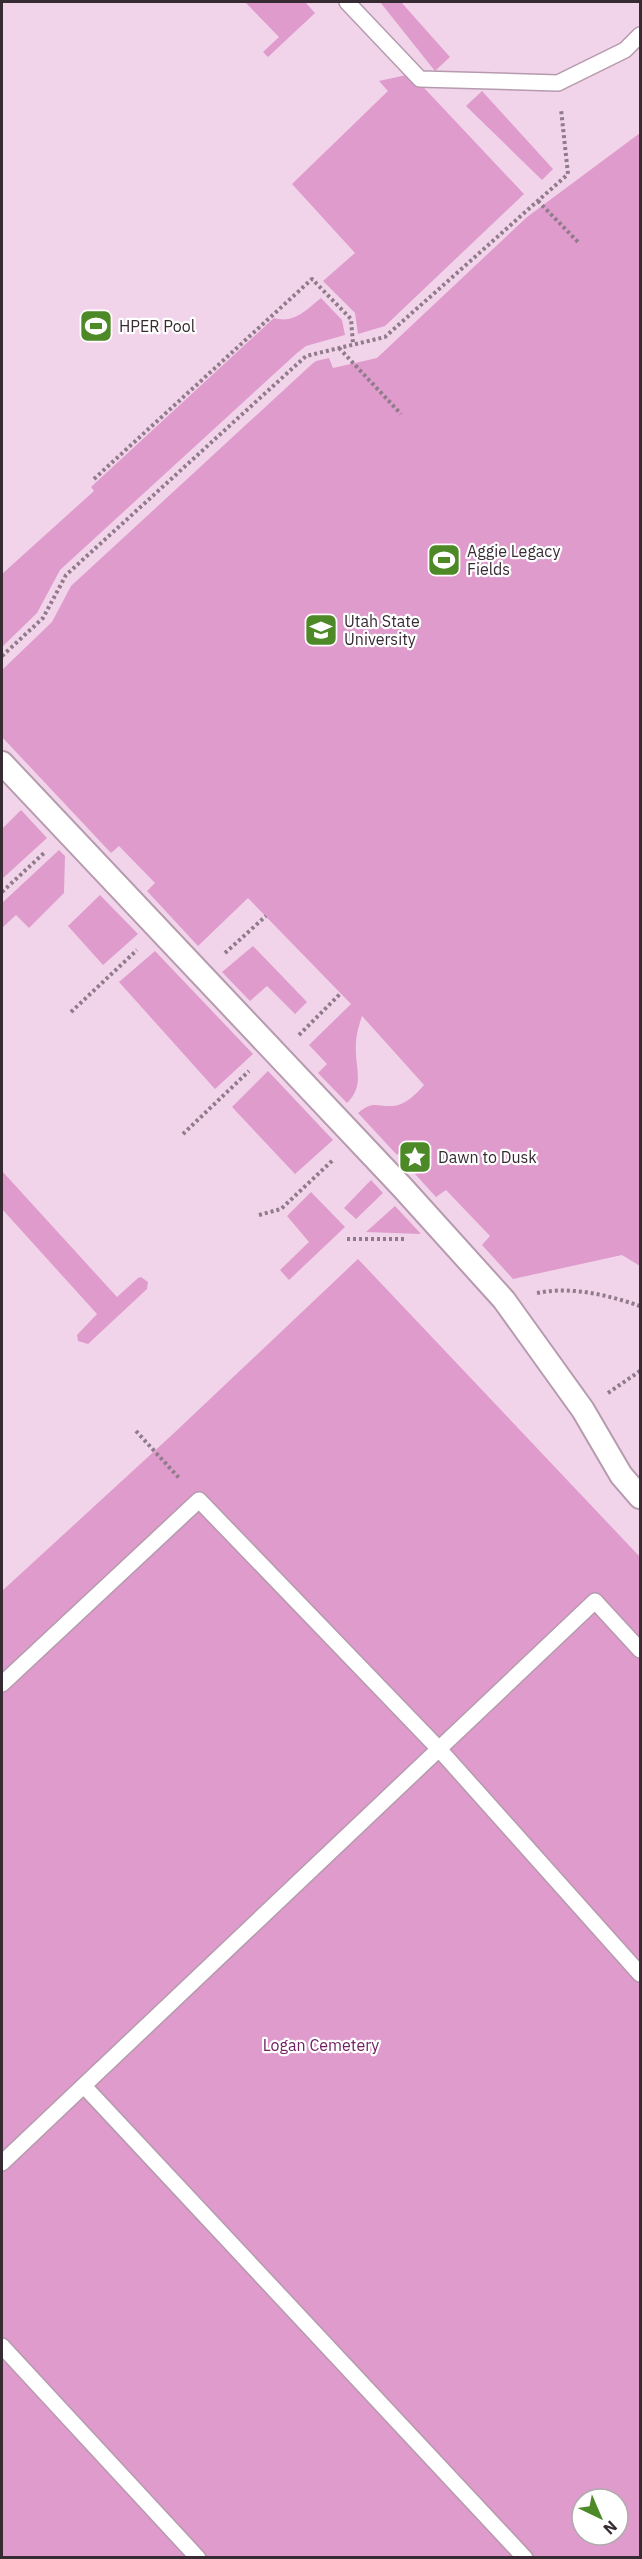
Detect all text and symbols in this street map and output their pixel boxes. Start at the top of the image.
sports icon: HPER Pool [78,308,114,344]
place label: HPER Pool [119,316,195,336]
place label: Aggie Legacy Fields [467,541,560,579]
sports icon: Aggie Legacy Fields [426,542,462,578]
place label: Utah State University [344,611,420,649]
school or university icon: Utah State University [303,612,339,648]
place icon: Dawn to Dusk [397,1139,433,1175]
place label: Dawn to Dusk [438,1147,537,1167]
park label: Logan Cemetery [263,2035,379,2055]
north arrow [570,2487,630,2547]
text: N [599,2517,622,2539]

